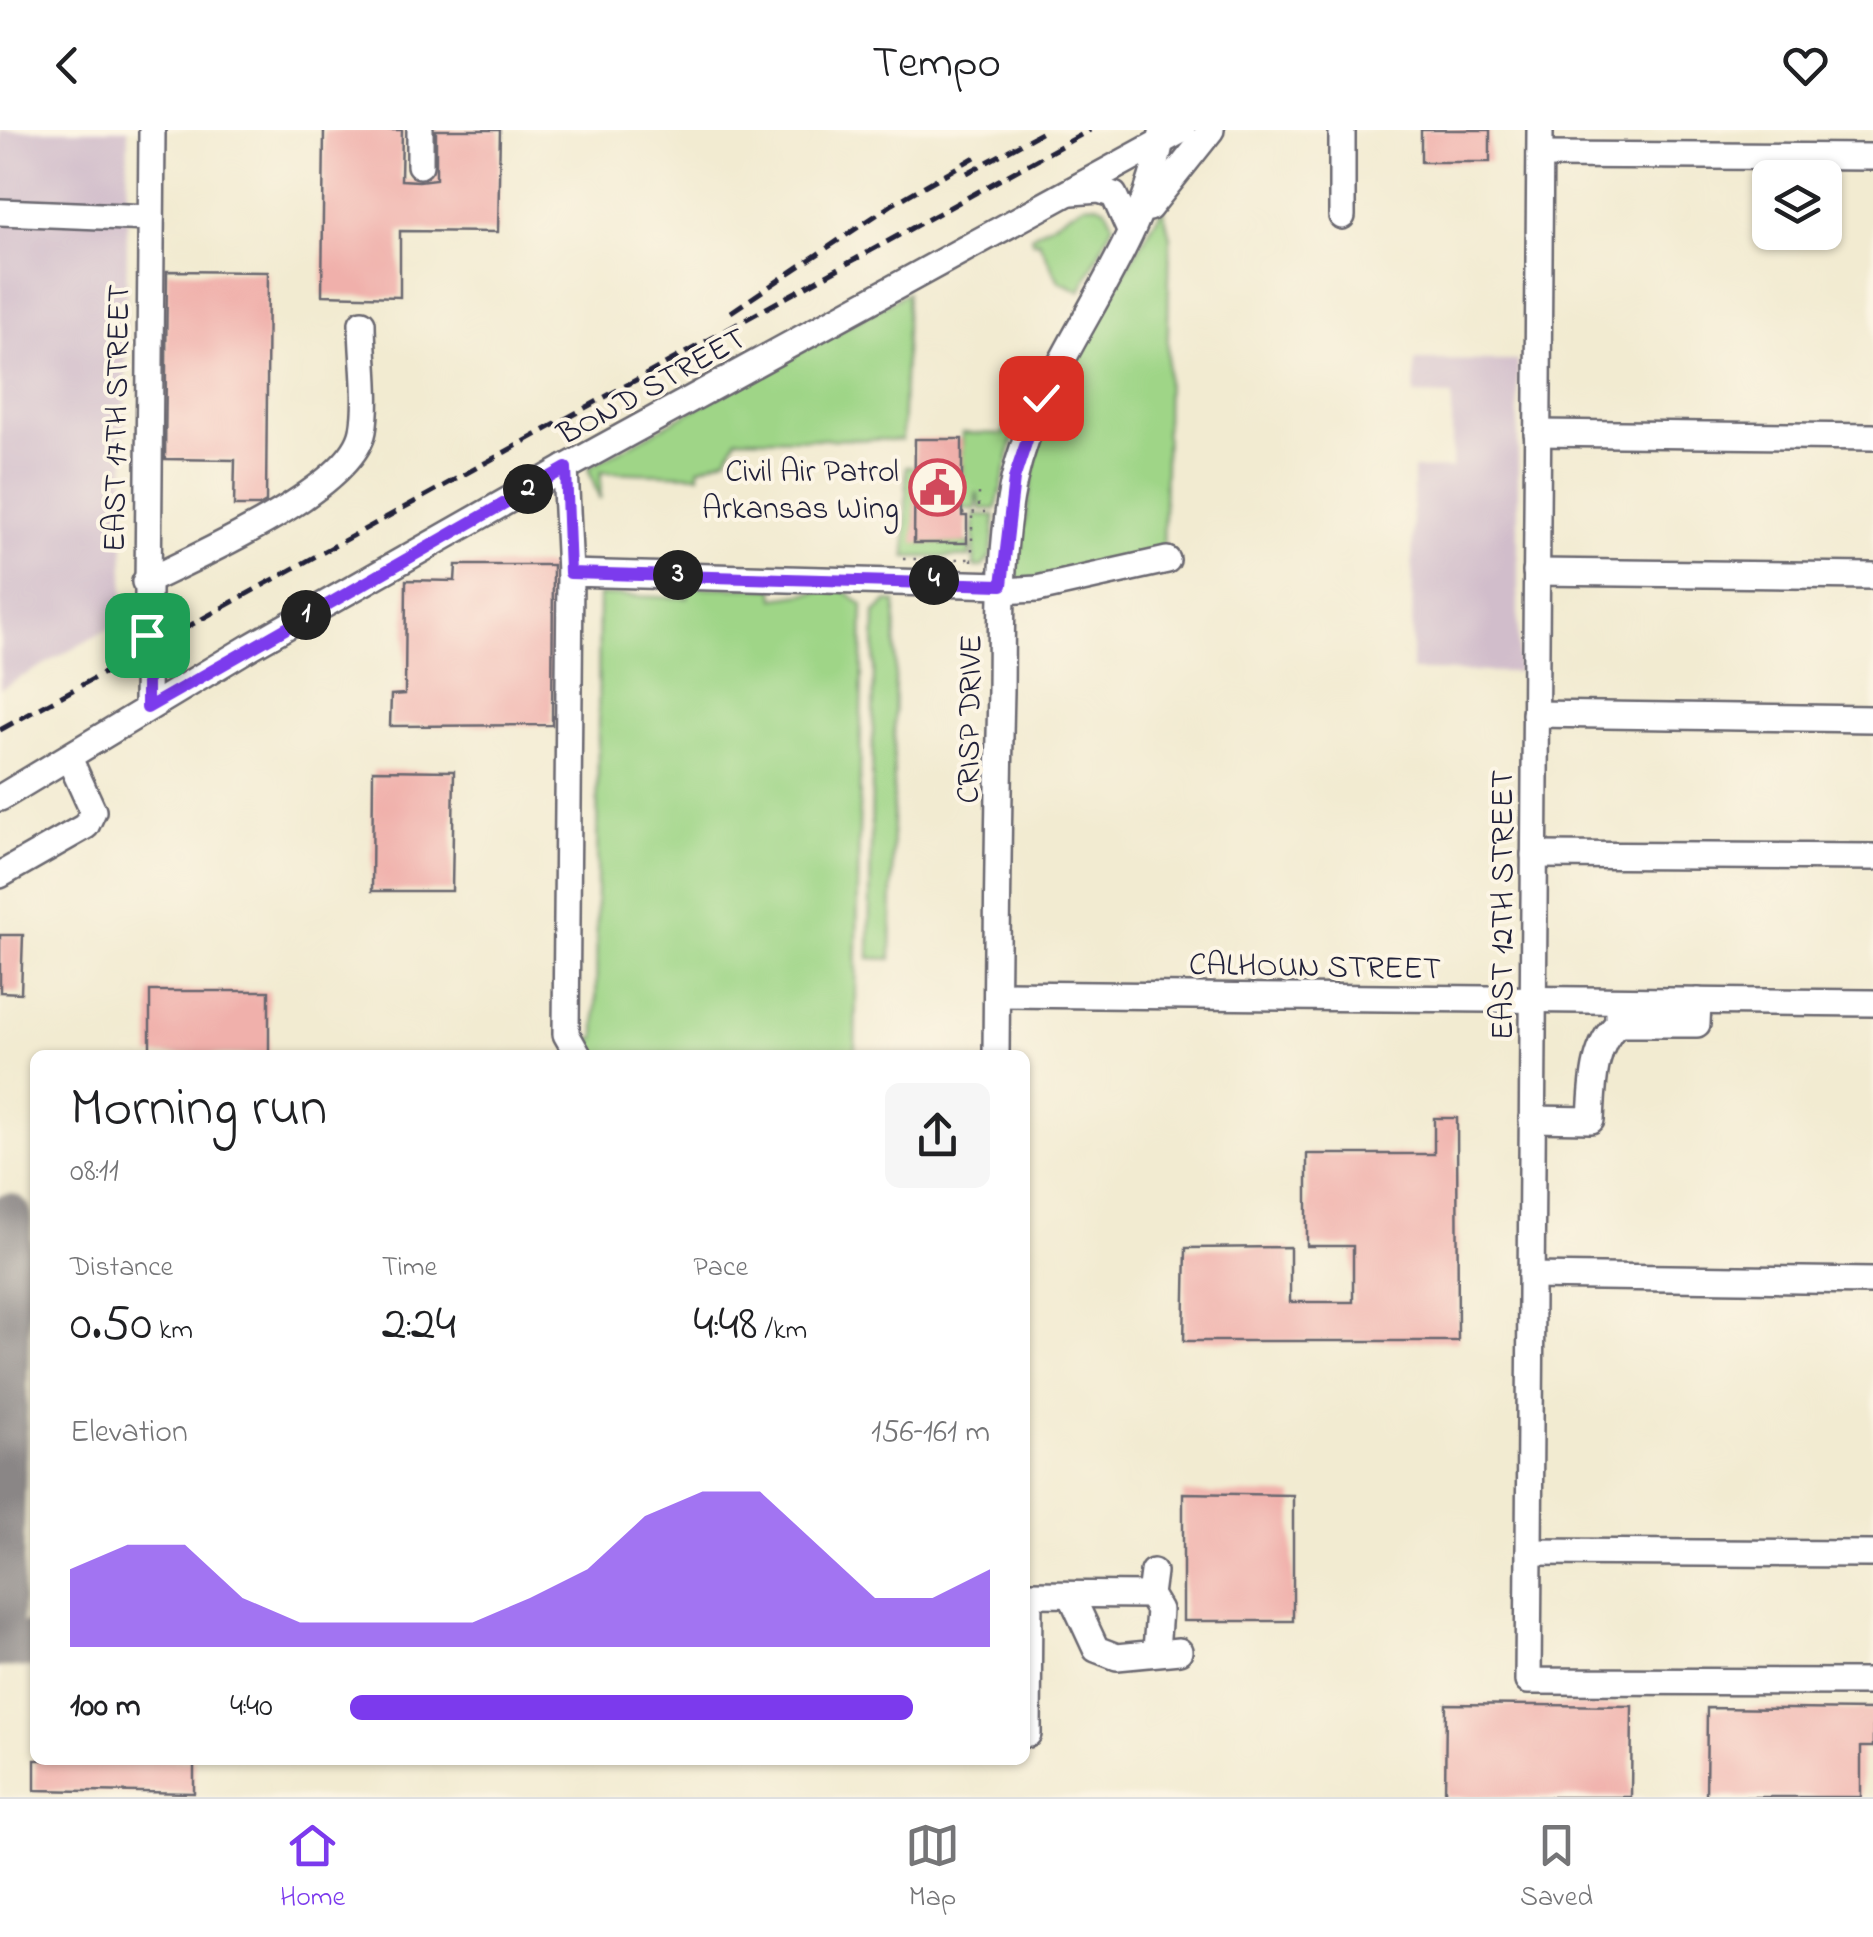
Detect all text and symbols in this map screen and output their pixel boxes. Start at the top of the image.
text: Tempo [872,32,1001,98]
icon: back [40,38,95,93]
icon: heart [1778,38,1833,93]
map controls [1752,160,1842,250]
button: layers [1752,160,1842,250]
street label: EAST 17TH STREET [93,284,144,552]
street label: BOND STREET [549,317,756,460]
pin [999,356,1084,441]
icon: check [1014,371,1069,426]
place label: Civil Air Patrol Arkansas Wing [702,450,899,534]
public building icon: Civil Air Patrol Arkansas Wing [908,458,968,518]
pin: 2 [503,464,553,514]
text: 2 [521,468,535,509]
pin: 3 [653,550,703,600]
text: 3 [672,554,684,595]
pin: 4 [909,555,959,605]
text: 4 [928,559,940,600]
pin: 1 [281,590,331,640]
pin [105,593,190,678]
text: 1 [302,594,310,635]
icon: arrive [120,608,175,663]
street label: CRISP DRIVE [947,634,996,804]
street label: EAST 12TH STREET [1481,770,1528,1040]
street label: CALHOUN STREET [1188,943,1441,994]
text: Morning run [70,1071,327,1151]
button: share [885,1083,990,1188]
text: 08:11 [70,1149,119,1196]
text: Distance [70,1248,173,1289]
text: Time [382,1248,437,1289]
text: Pace [693,1248,748,1289]
text: 0.50 [70,1289,152,1362]
text: 2:24 [382,1289,456,1362]
text: 4:48 [693,1289,758,1362]
text: km [152,1311,193,1352]
text: /km [758,1311,807,1352]
text: Elevation [70,1410,188,1457]
text: 156–161 m [871,1410,990,1457]
text: 100 m [70,1684,141,1731]
text: 4:40 [230,1684,273,1731]
tab: Home [280,1818,345,1919]
tab: Map [905,1818,960,1919]
tab: Saved [1520,1818,1593,1919]

